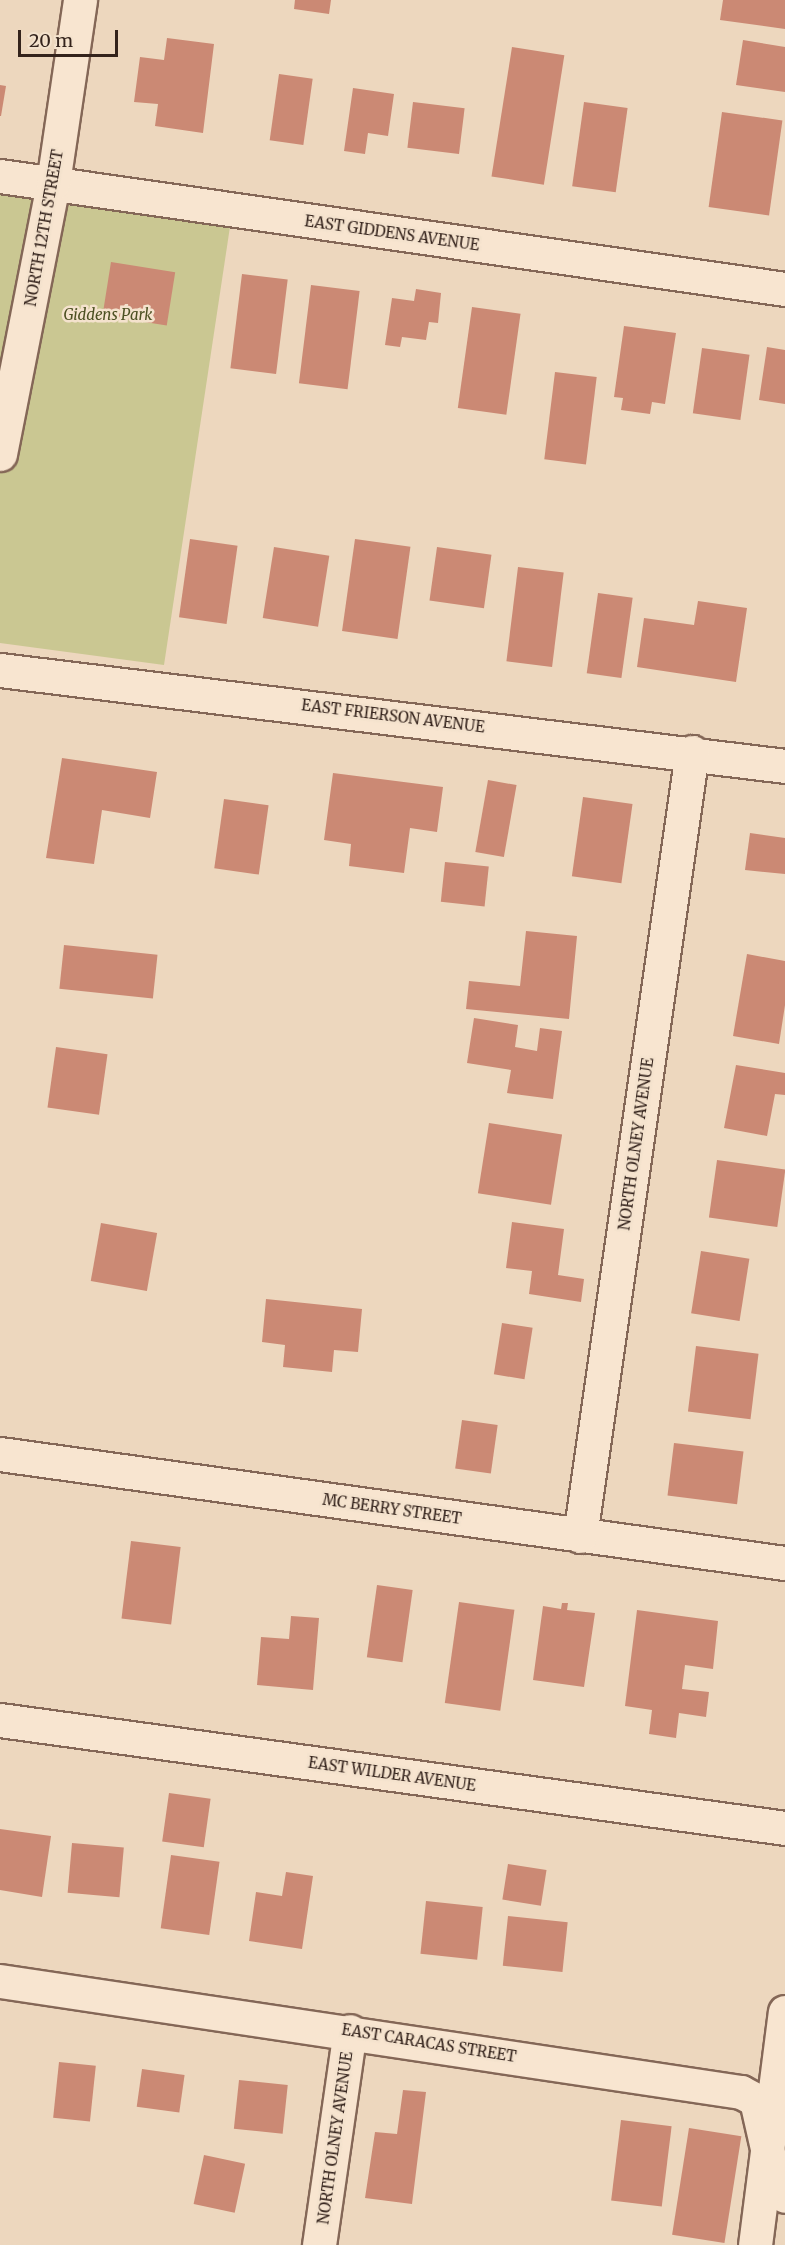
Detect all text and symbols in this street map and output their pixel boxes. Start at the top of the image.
scale bar [21,18,122,56]
text: 20 m [29,29,73,52]
street label: NORTH 12TH STREET [21,148,67,308]
street label: EAST GIDDENS AVENUE [303,212,481,254]
park label: Giddens Park [63,306,153,324]
street label: EAST FRIERSON AVENUE [300,696,486,736]
street label: NORTH OLNEY AVENUE [615,1057,657,1231]
street label: MC BERRY STREET [321,1490,463,1528]
street label: EAST WILDER AVENUE [307,1753,477,1795]
street label: EAST CARACAS STREET [340,2020,518,2066]
street label: NORTH OLNEY AVENUE [314,2051,356,2225]

